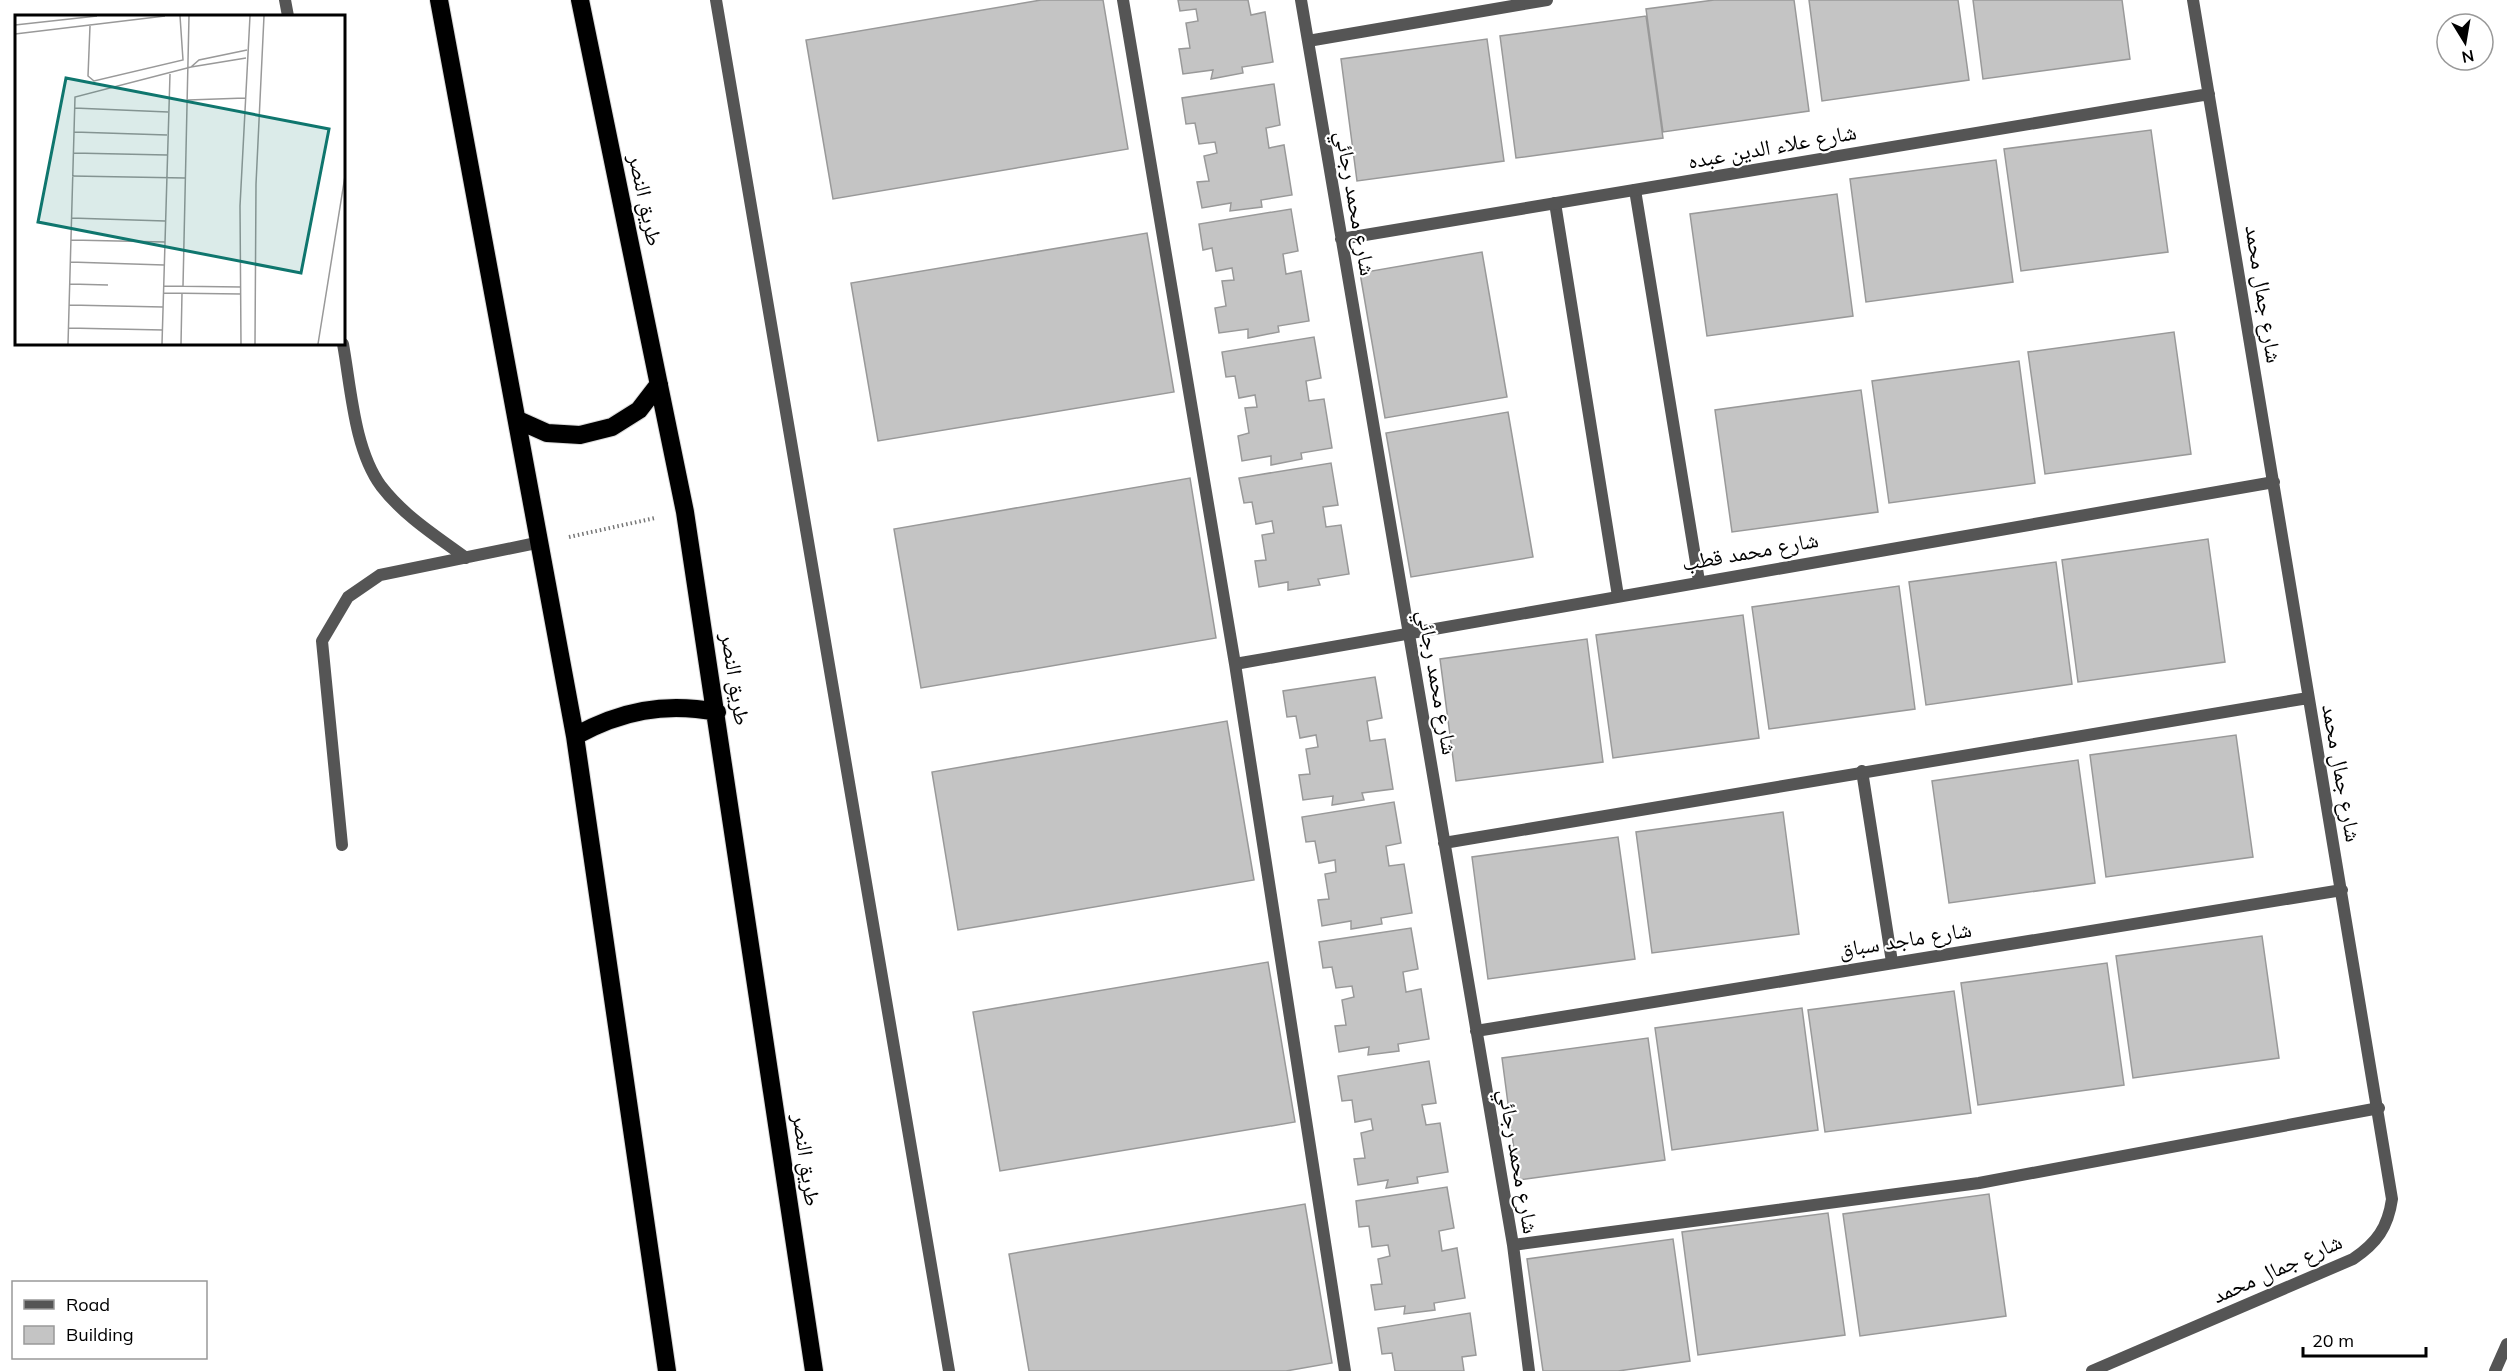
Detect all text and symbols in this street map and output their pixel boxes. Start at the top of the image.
north arrow [2435,12,2495,72]
inset map [15,15,345,345]
text: N [2460,46,2476,68]
street label: شارع علاء الدين عبده [1685,117,1859,175]
street label: شارع محمد رجائي [1326,128,1383,278]
street label: طريق النصر [622,151,669,248]
street label: شارع جمال محمد [2239,223,2289,365]
street label: شارع محمد قطب [1679,525,1821,577]
street label: شارع محمد رجائي [1408,607,1465,757]
street label: طريق النصر [715,630,757,727]
street label: شارع جمال محمد [2316,702,2368,844]
street label: شارع ماجد سباق [1837,915,1973,963]
street label: شارع محمد رجائي [1489,1086,1546,1236]
street label: طريق النصر [787,1111,827,1208]
street label: شارع جمال محمد [2208,1227,2346,1309]
legend [12,1281,207,1359]
text: Road [66,1293,110,1316]
scale bar [2303,1320,2426,1358]
text: Building [66,1323,134,1346]
text: 20 m [2312,1329,2354,1352]

